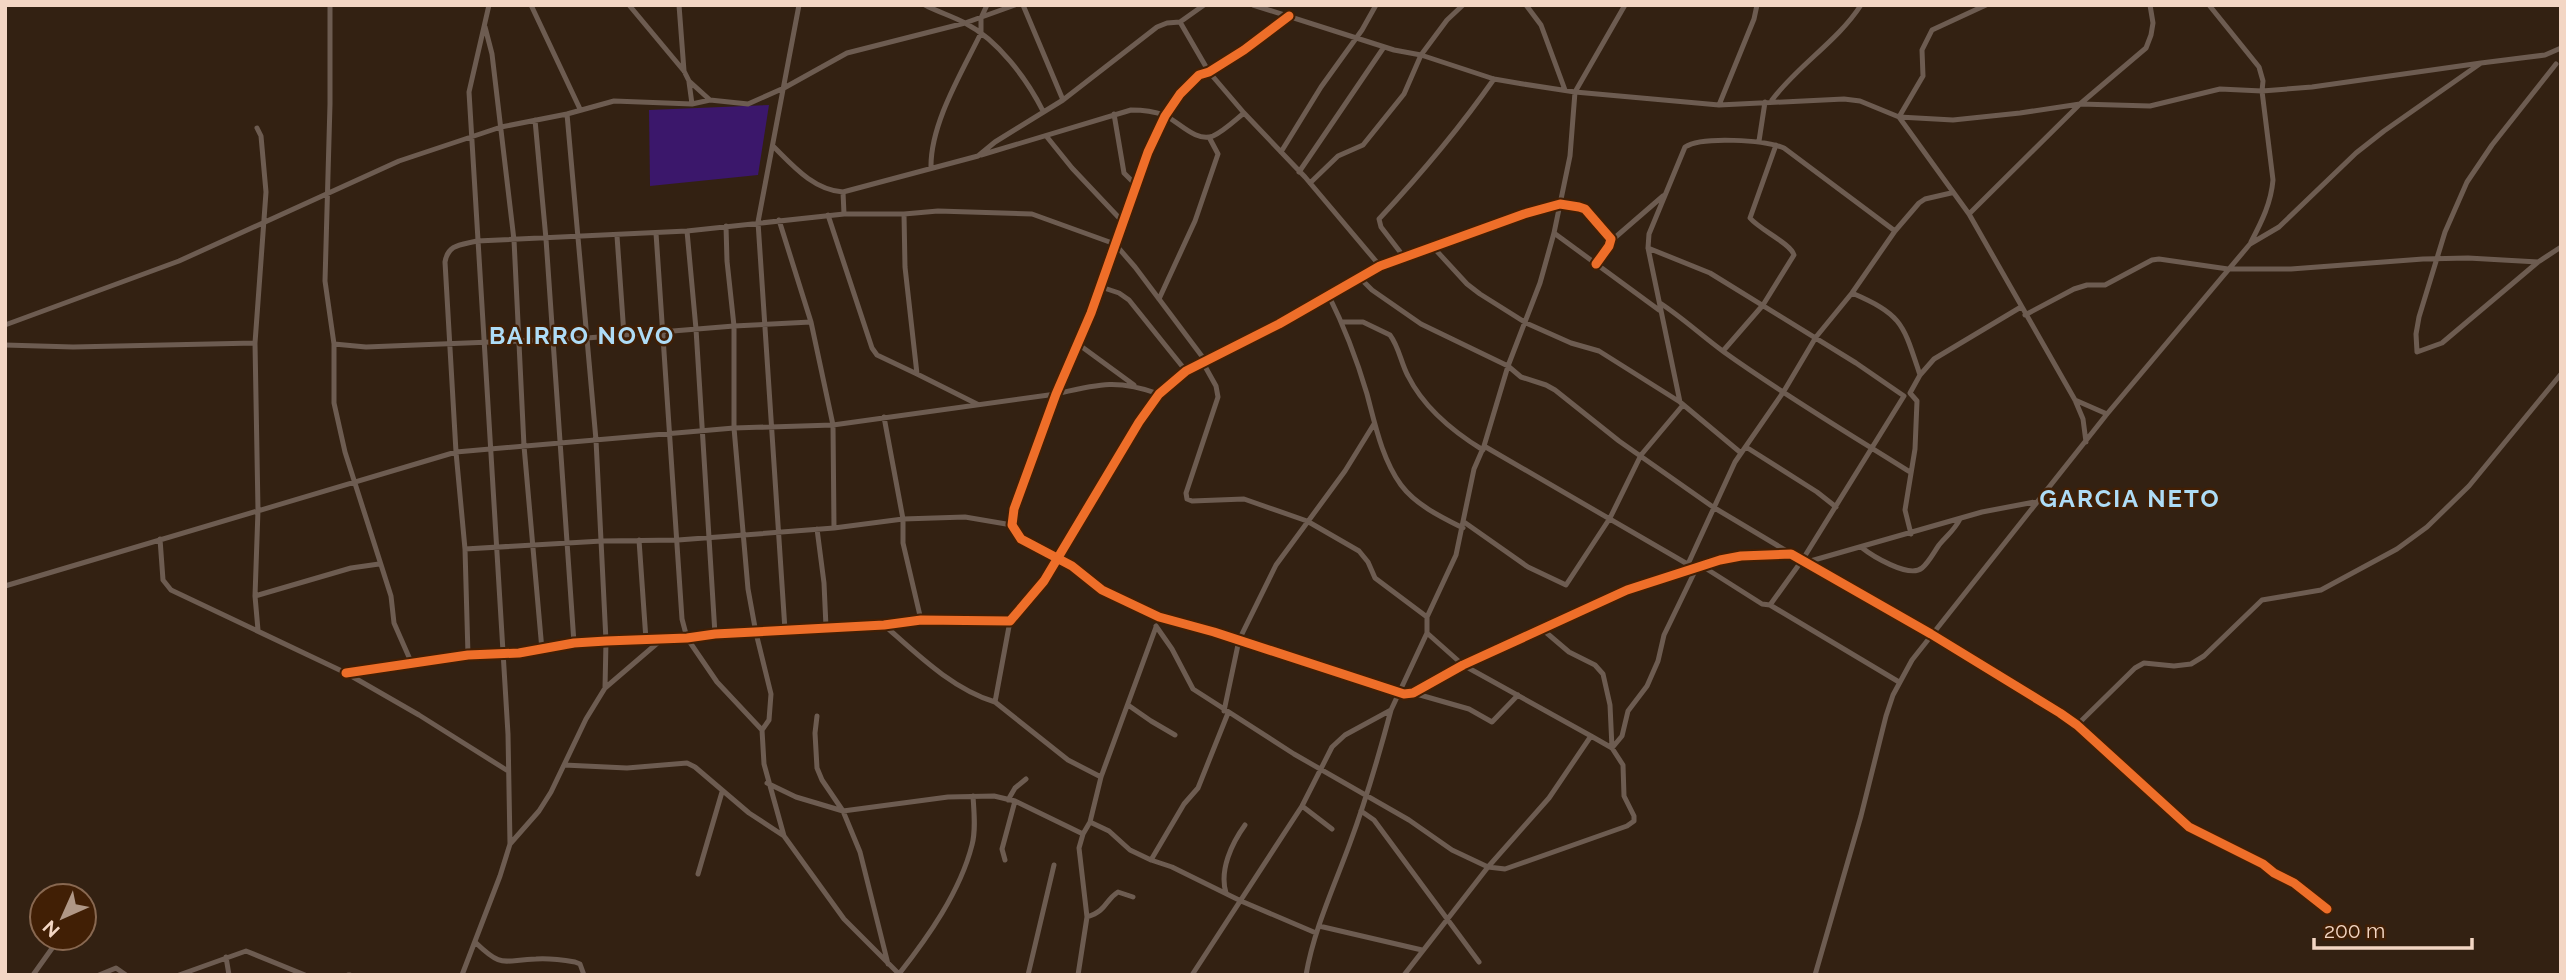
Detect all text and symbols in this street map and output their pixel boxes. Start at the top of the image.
district label: BAIRRO NOVO [489,321,675,350]
district label: GARCIA NETO [2039,484,2221,513]
north arrow [28,882,98,952]
scale bar [2314,906,2472,950]
text: N [38,916,64,942]
text: 200 m [2324,918,2385,943]

